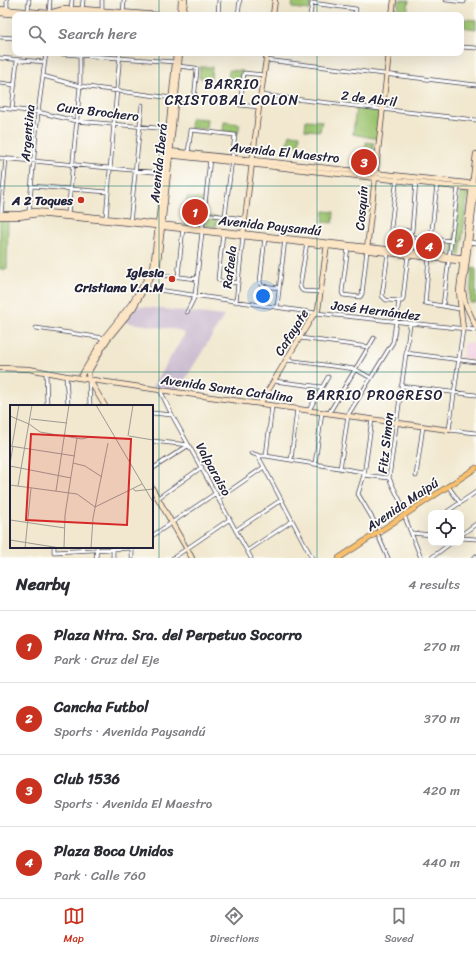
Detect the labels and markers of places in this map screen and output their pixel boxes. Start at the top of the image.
pin: 3 [351,147,377,177]
place label: A 2 Toques [11,189,74,212]
marker: A 2 Toques [76,195,86,205]
pin: 1 [182,197,208,227]
pin: 2 [387,227,413,257]
pin: 4 [416,231,442,261]
place label: Iglesia Cristiana V.A.M [74,261,165,299]
marker: Iglesia Cristiana V.A.M [167,274,177,284]

